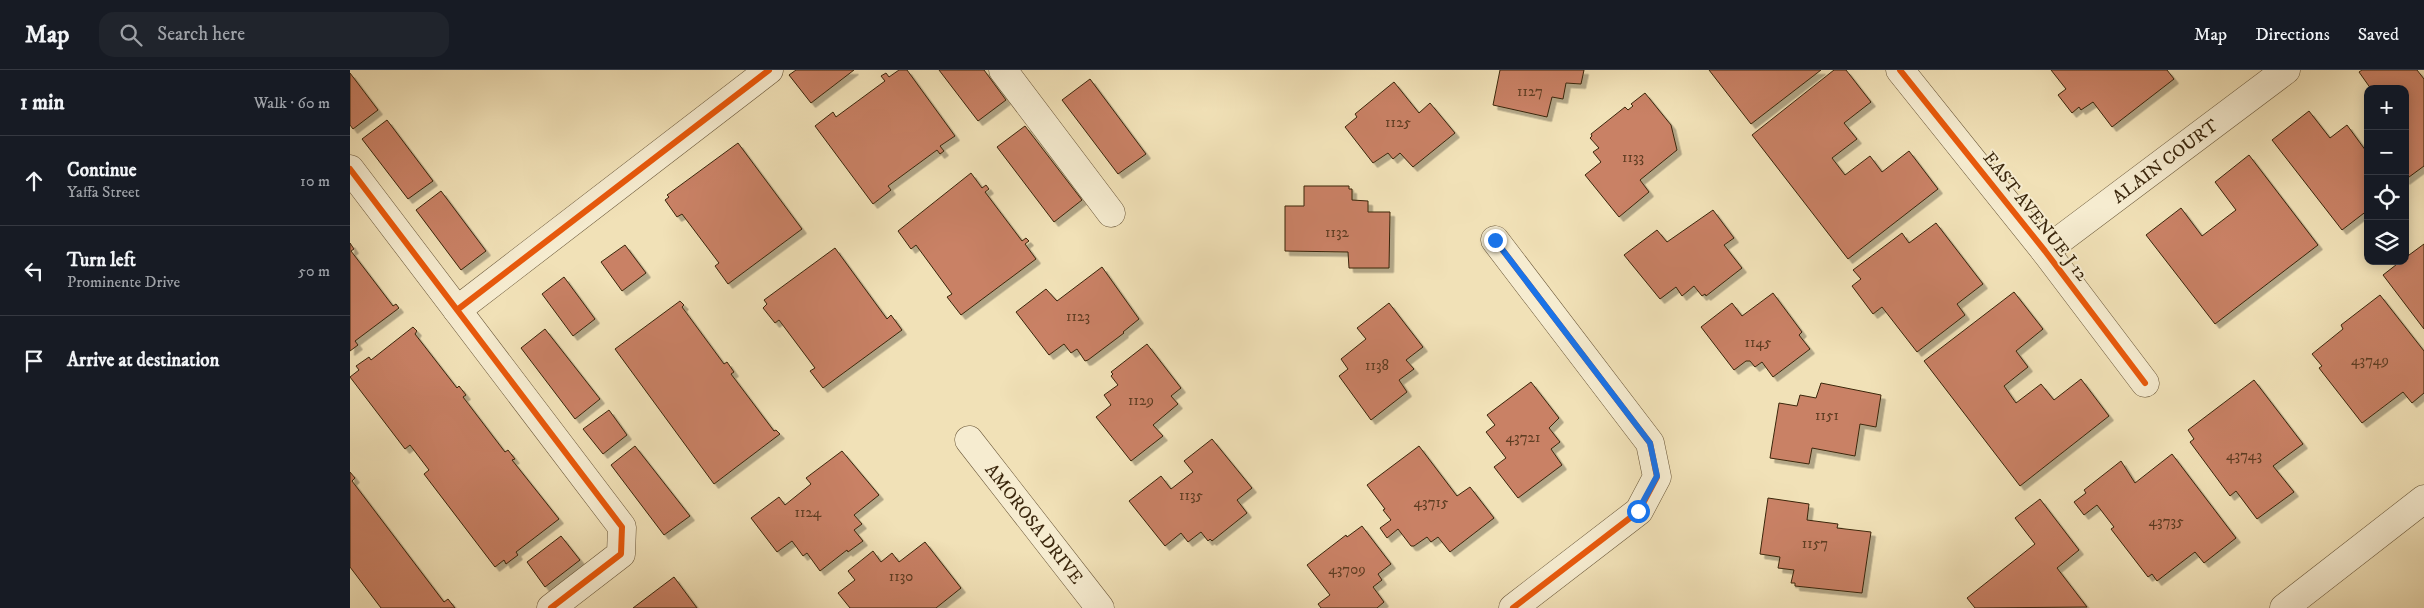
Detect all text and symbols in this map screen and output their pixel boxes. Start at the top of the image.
search box [99,12,449,57]
text: Map [25,20,69,50]
icon: search [117,21,145,49]
text: Search here [157,23,245,46]
text: Map [2194,24,2227,46]
text: Directions [2255,24,2330,46]
text: Saved [2358,24,2399,46]
house number: 1127 [1517,82,1543,101]
map controls [2364,85,2409,265]
button: + [2364,85,2409,130]
text: 1 min [20,90,64,116]
text: Walk · 60 m [254,93,330,113]
house number: 1125 [1385,113,1411,132]
street label: ALAIN COURT [2108,115,2223,208]
button: − [2364,130,2409,175]
house number: 1133 [1622,148,1644,167]
street label: EAST AVENUE J 12 [1978,148,2093,286]
text: Continue [67,159,137,182]
icon: ahead [20,167,48,195]
text: 10 m [300,171,330,191]
button: locate [2364,175,2409,220]
text: Yaffa Street [67,182,140,202]
button: layers [2364,220,2409,265]
house number: 1132 [1325,223,1350,242]
route end [1484,229,1507,252]
text: Turn left [67,249,136,272]
icon: left [20,257,48,285]
text: 50 m [298,261,330,281]
text: Prominente Drive [67,272,180,292]
house number: 1123 [1066,307,1090,326]
house number: 1145 [1744,333,1772,352]
icon: arrive [20,347,48,375]
text: Arrive at destination [67,349,219,372]
house number: 43749 [2351,351,2389,370]
house number: 1138 [1365,356,1389,375]
house number: 1129 [1128,391,1154,410]
house number: 1151 [1815,406,1839,425]
house number: 43721 [1505,428,1541,447]
house number: 43743 [2226,446,2262,465]
street label: AMOROSA DRIVE [980,460,1087,589]
house number: 1135 [1179,486,1204,505]
house number: 43715 [1413,493,1449,512]
route start [1627,500,1650,523]
house number: 1124 [794,503,822,522]
house number: 43735 [2148,512,2184,531]
house number: 1157 [1802,534,1828,553]
house number: 43709 [1328,560,1366,579]
house number: 1130 [889,567,913,586]

